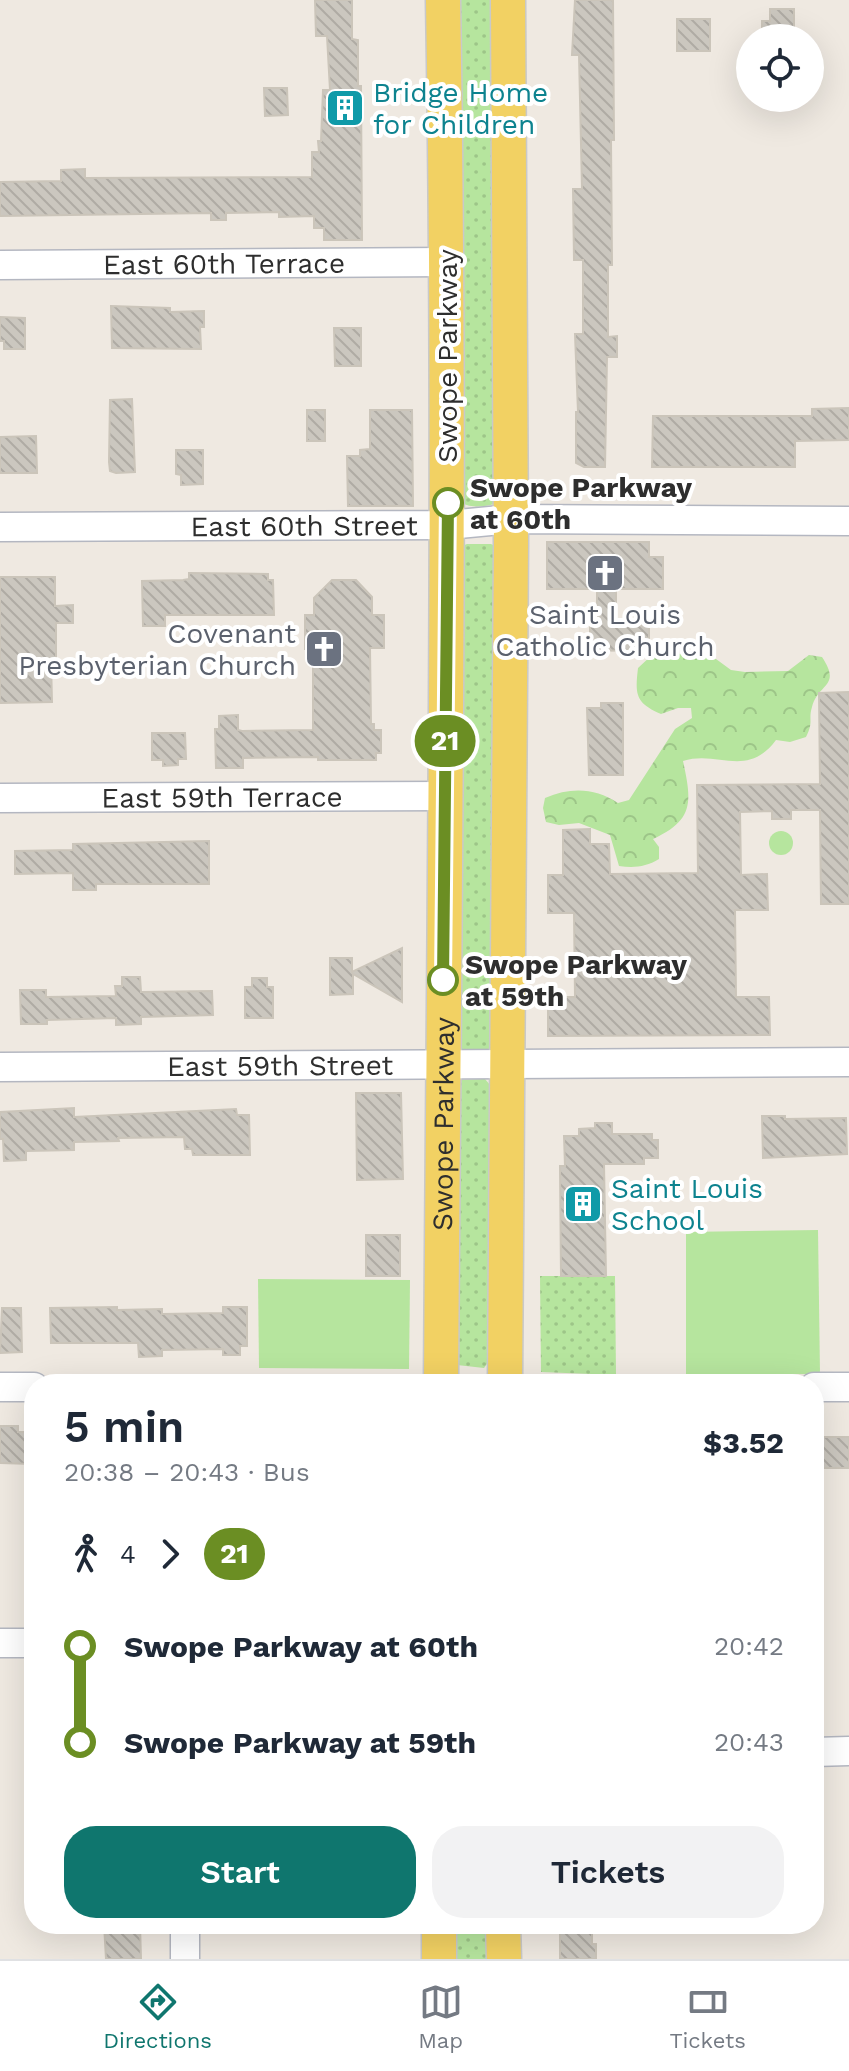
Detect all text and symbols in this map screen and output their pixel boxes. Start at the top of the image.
map controls [736,24,824,112]
button: locate [736,24,824,112]
place label: Bridge Home for Children [373,76,548,141]
building icon: Bridge Home for Children [324,87,366,129]
street label: East 60th Terrace [103,246,345,281]
street label: Swope Parkway [431,249,464,463]
place label: Swope Parkway at 60th [470,471,692,536]
marker: Swope Parkway at 60th [433,488,463,518]
street label: East 60th Street [190,509,418,543]
church icon: Saint Louis Catholic Church [584,552,626,594]
place label: Saint Louis Catholic Church [495,598,715,663]
place label: Covenant Presbyterian Church [18,617,296,682]
church icon: Covenant Presbyterian Church [303,628,345,670]
line badge: 21 [409,715,481,767]
text: 21 [431,724,459,757]
street label: East 59th Terrace [101,780,343,814]
place label: Swope Parkway at 59th [465,948,687,1013]
marker: Swope Parkway at 59th [428,965,458,995]
street label: Swope Parkway [426,1016,460,1231]
street label: East 59th Street [167,1048,394,1083]
place label: Saint Louis School [611,1172,763,1237]
building icon: Saint Louis School [562,1183,604,1225]
text: 5 min [64,1401,184,1453]
text: $3.52 [703,1425,784,1460]
text: 20:38 – 20:43 · Bus [64,1457,310,1487]
icon: walk [64,1532,108,1576]
icon: forward [148,1532,192,1576]
text: 21 [220,1537,249,1570]
text: 4 [120,1539,136,1569]
text: Swope Parkway at 60th [124,1629,478,1664]
text: 20:42 [714,1631,784,1661]
text: Swope Parkway at 59th [124,1725,476,1760]
text: 20:43 [714,1727,784,1757]
button: Start [64,1826,416,1918]
button: Tickets [432,1826,784,1918]
tab: Directions [103,1980,212,2053]
tab: Map [418,1980,463,2053]
tab: Tickets [669,1980,746,2053]

